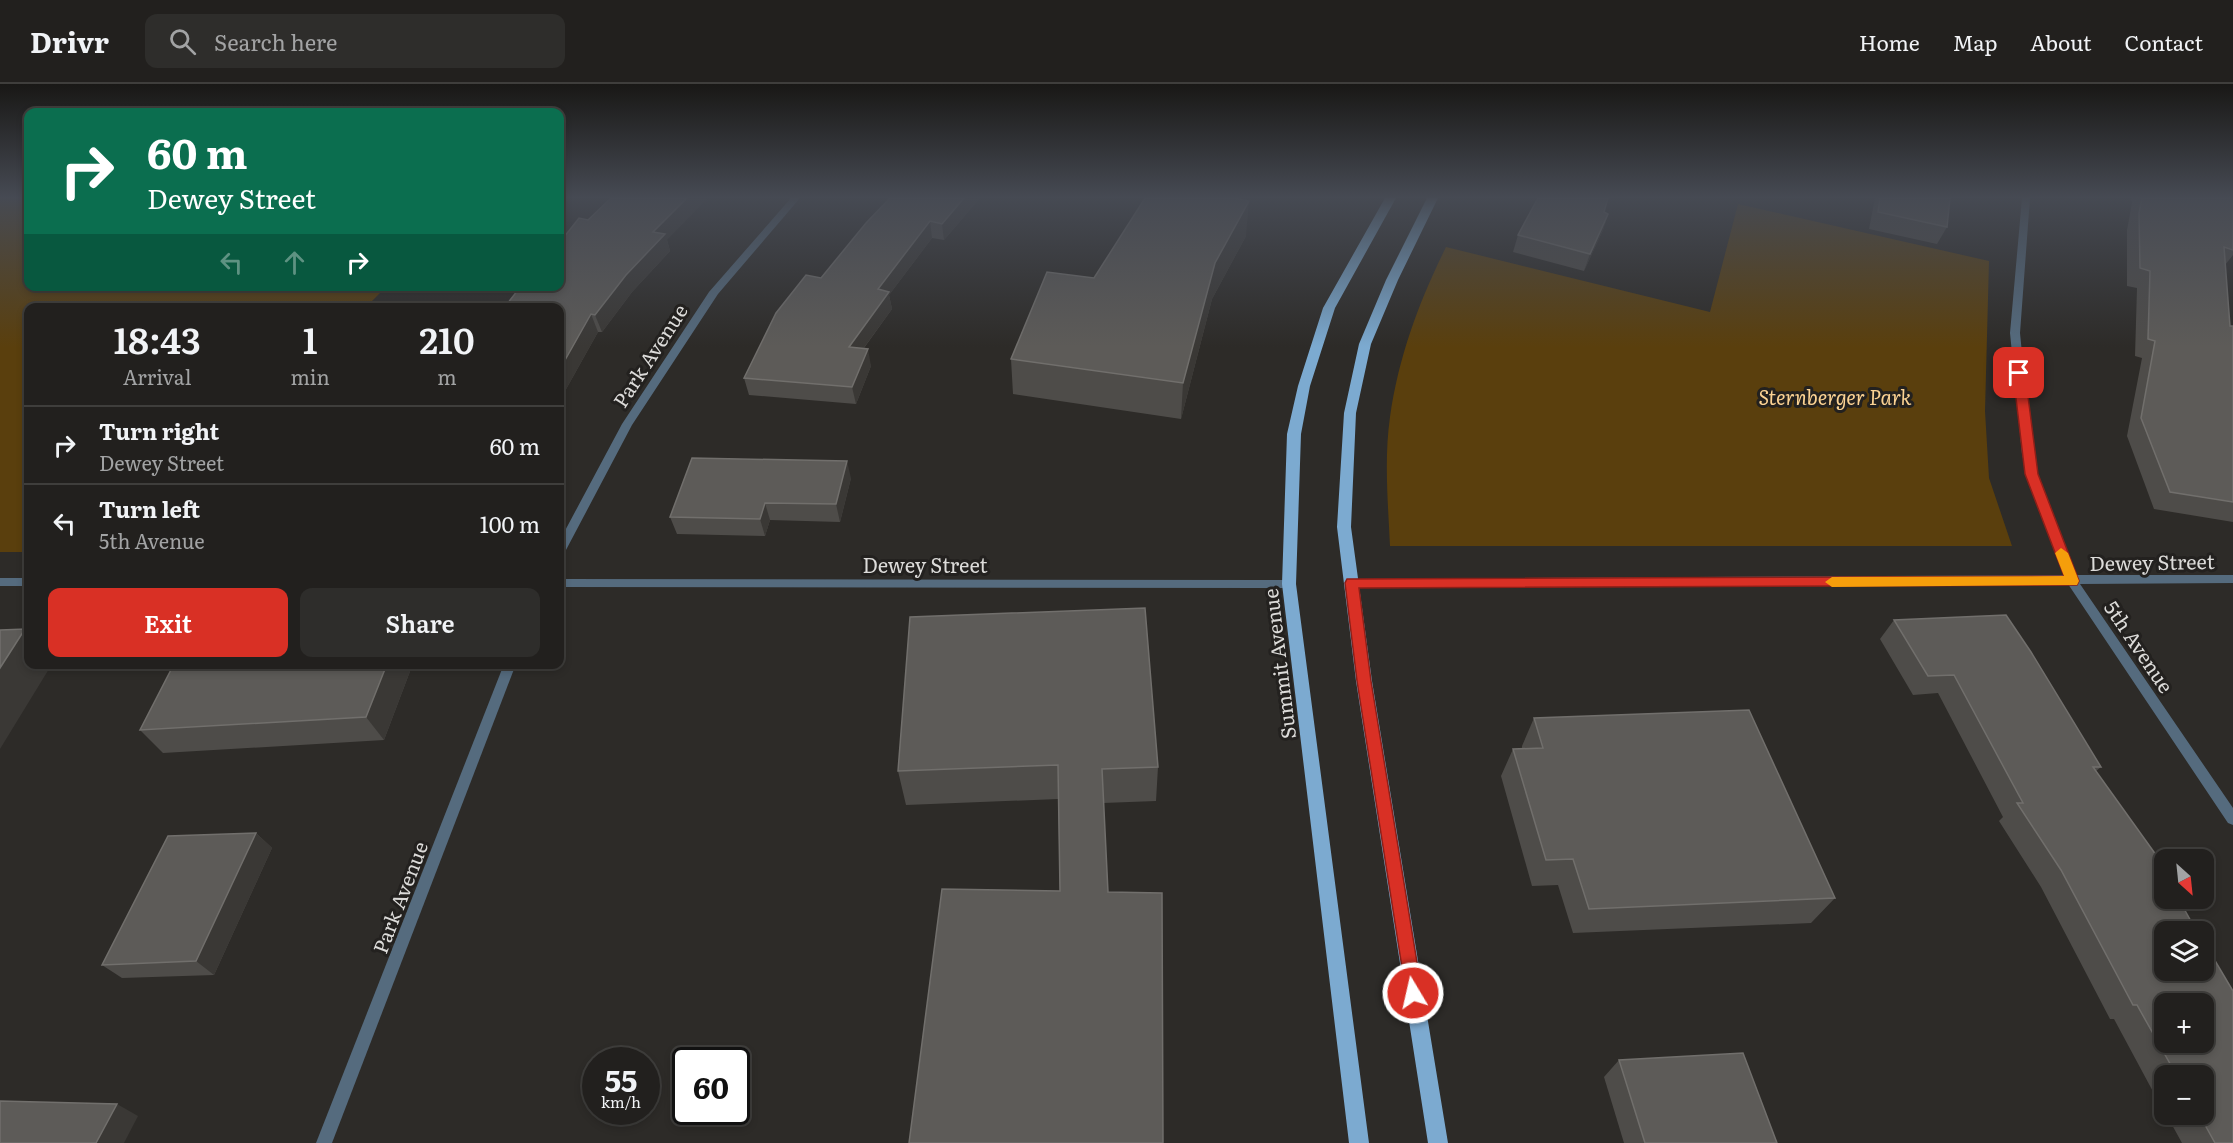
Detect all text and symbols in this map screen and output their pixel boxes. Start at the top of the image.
search box [145,14,565,68]
text: Drivr [30,20,109,62]
icon: search [166,25,199,58]
text: Search here [214,25,337,58]
text: Home [1859,26,1920,57]
text: Map [1953,26,1997,57]
text: About [2030,26,2092,57]
text: Contact [2125,26,2203,57]
text: 60 m [147,120,248,182]
icon: right [48,132,126,210]
text: Dewey Street [147,177,316,217]
icon: left [215,246,248,279]
icon: ahead [278,246,311,279]
icon: right [341,246,374,279]
street label: Park Avenue [604,297,694,413]
text: 18:43 [113,312,201,365]
text: 1 [303,312,317,365]
text: 210 [419,312,474,365]
pin [1993,347,2044,398]
icon: arrive [2002,356,2035,389]
text: Arrival [123,361,191,391]
text: min [290,361,330,391]
text: m [437,361,457,391]
park label: Sternberger Park [1759,381,1911,411]
text: Turn right [99,414,219,447]
icon: right [48,429,81,462]
text: 60 m [490,429,540,462]
text: Dewey Street [99,447,224,477]
text: Turn left [99,492,200,525]
icon: left [48,507,81,540]
text: 100 m [480,507,540,540]
text: 5th Avenue [99,525,205,555]
street label: Dewey Street [2089,545,2215,577]
street label: Dewey Street [862,549,988,579]
street label: Summit Avenue [1254,587,1302,741]
button: Exit [48,588,288,657]
button: Share [300,588,540,657]
street label: 5th Avenue [2098,594,2182,698]
street label: Park Avenue [364,836,434,958]
north arrow [2154,849,2214,909]
map controls [2154,849,2214,1125]
button: layers [2154,921,2214,981]
position arrow [1381,961,1445,1025]
button: + [2154,993,2214,1053]
speed limit sign: 60 [672,1047,750,1125]
text: 55 [605,1057,637,1101]
button: − [2154,1065,2214,1125]
text: km/h [601,1090,641,1113]

